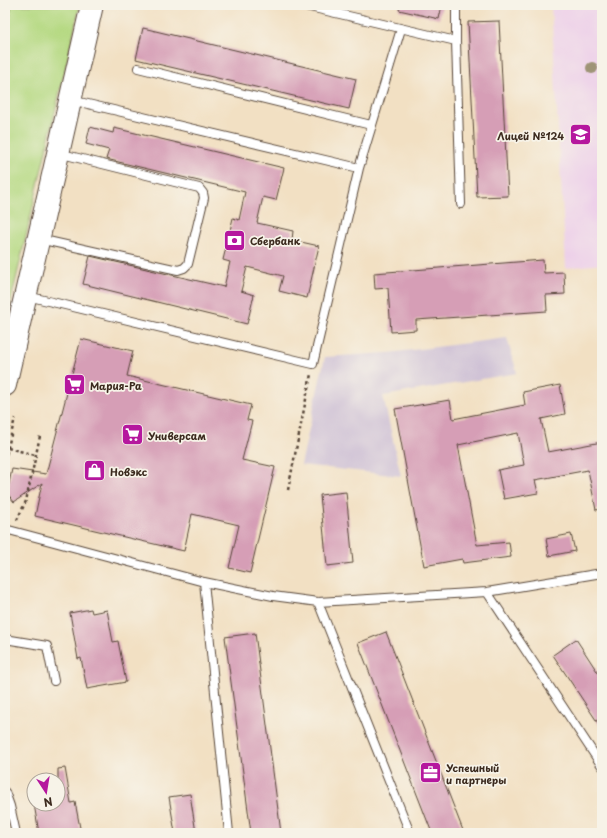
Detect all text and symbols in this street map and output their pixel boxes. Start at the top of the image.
school or university icon: Лицей №124 [567,122,593,148]
place label: Лицей №124 [497,128,564,143]
bank icon: Сбербанк [222,227,248,253]
place label: Сбербанк [250,233,301,248]
supermarket icon: Мария-Ра [62,372,88,398]
place label: Мария-Ра [90,378,142,393]
supermarket icon: Универсам [120,422,146,448]
place label: Универсам [147,428,207,443]
shop icon: Новэкс [81,458,107,484]
place label: Новэкс [110,464,148,479]
office icon: Успешный и партнеры [417,760,443,786]
place label: Успешный и партнеры [445,760,506,787]
north arrow [26,772,66,812]
text: N [42,793,54,812]

